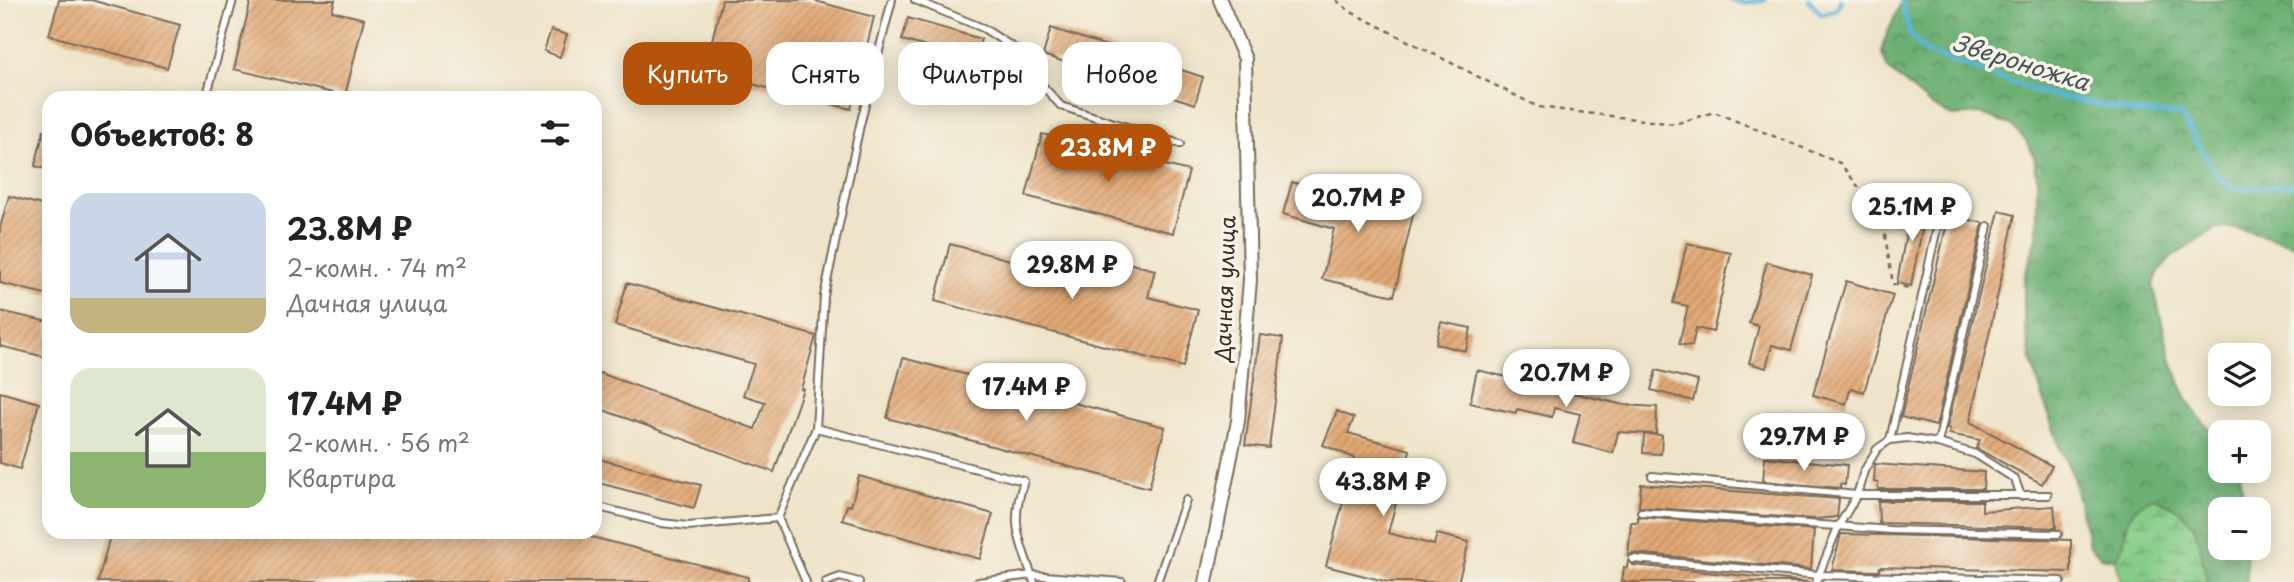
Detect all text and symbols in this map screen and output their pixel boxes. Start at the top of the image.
water label: Звероножка [1949,24,2094,99]
chip: Купить [623,42,752,105]
chip: Снять [766,42,884,105]
chip: Фильтры [898,42,1048,105]
chip: Новое [1062,42,1182,105]
text: Объектов: 8 [70,111,254,156]
icon: filters [536,114,574,152]
pin: 23.8M ₽ [1043,124,1173,184]
text: 23.8M ₽ [1060,129,1156,164]
pin: 20.7M ₽ [1293,174,1423,234]
text: 20.7M ₽ [1311,179,1405,214]
pin: 25.1M ₽ [1847,184,1977,243]
text: 25.1M ₽ [1868,188,1956,223]
text: 23.8M ₽ [287,205,412,250]
street label: Дачная улица [1205,214,1243,364]
icon: home [126,221,210,305]
pin: 29.8M ₽ [1007,242,1137,301]
text: 29.8M ₽ [1026,246,1118,281]
text: 2-комн. · 74 m² [287,250,467,285]
text: Дачная улица [287,285,447,320]
map controls [2208,343,2271,560]
button: layers [2208,343,2271,406]
pin: 20.7M ₽ [1501,350,1631,409]
text: 20.7M ₽ [1519,354,1613,389]
pin: 17.4M ₽ [961,364,1091,423]
text: 17.4M ₽ [982,368,1070,403]
text: 17.4M ₽ [287,380,402,425]
icon: home [126,396,210,480]
pin: 29.7M ₽ [1739,414,1869,473]
text: 29.7M ₽ [1759,418,1849,453]
button: + [2208,420,2271,483]
text: 2-комн. · 56 m² [287,425,470,460]
pin: 43.8M ₽ [1318,458,1448,518]
text: Квартира [287,460,395,495]
text: 43.8M ₽ [1335,463,1431,498]
button: − [2208,497,2271,560]

